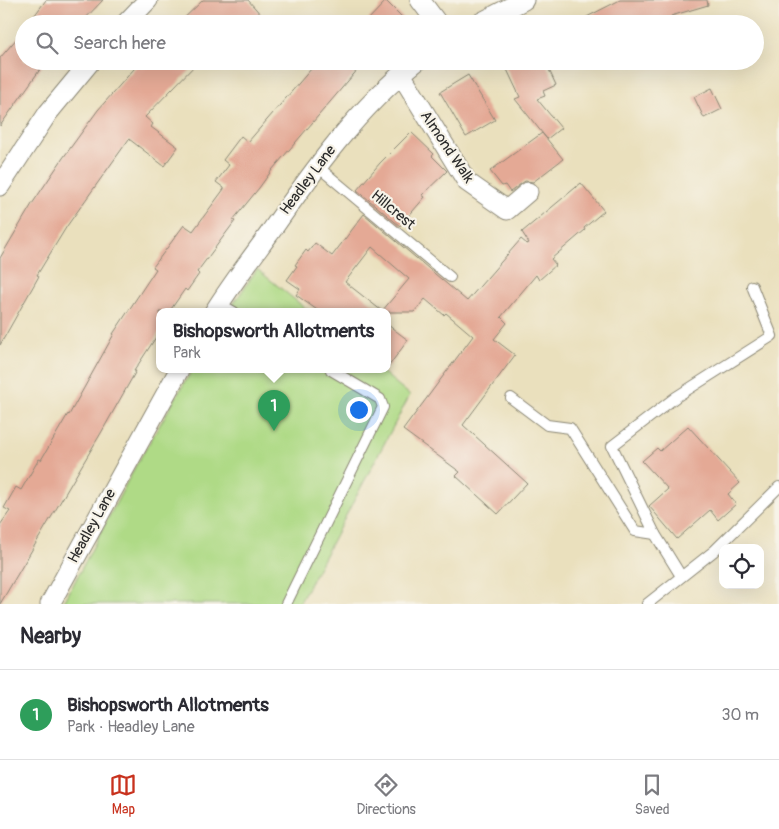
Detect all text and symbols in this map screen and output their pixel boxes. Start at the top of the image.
search box [15,15,764,70]
icon: search [33,29,61,57]
text: Search here [73,31,166,55]
street label: Almond Walk [416,107,479,187]
street label: Headley Lane [276,141,341,219]
street label: Hillcrest [367,186,420,235]
popup [156,308,391,373]
text: Bishopsworth Allotments [173,319,374,343]
text: Park [173,343,201,363]
pin: 1 [258,390,290,431]
your location [346,397,372,423]
street label: Headley Lane [64,485,121,567]
map controls [719,544,764,589]
button: locate [719,544,764,589]
text: Nearby [20,623,81,650]
text: Bishopsworth Allotments [67,693,269,717]
text: 1 [33,705,39,725]
text: 30 m [721,705,759,725]
text: Park · Headley Lane [67,717,195,737]
tab: Map [109,771,137,818]
tab: Directions [356,771,416,818]
tab: Saved [635,771,670,818]

